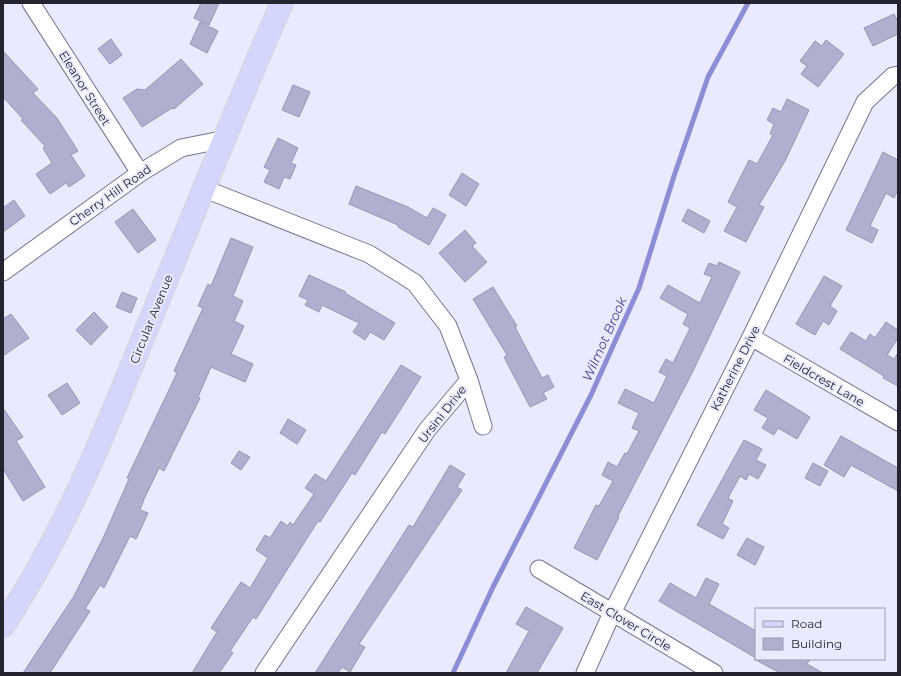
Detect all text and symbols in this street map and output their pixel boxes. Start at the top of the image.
street label: Eleanor Street [56,48,114,128]
street label: Cherry Hill Road [66,161,154,229]
street label: Circular Avenue [126,272,176,366]
water label: Wilmot Brook [578,293,630,384]
street label: Katherine Drive [707,323,763,413]
street label: Fieldcrest Lane [781,351,867,409]
street label: Ursini Drive [415,382,469,446]
street label: East Clover Circle [578,588,674,654]
legend [755,608,885,660]
text: Road [791,616,822,631]
text: Building [791,636,842,651]

